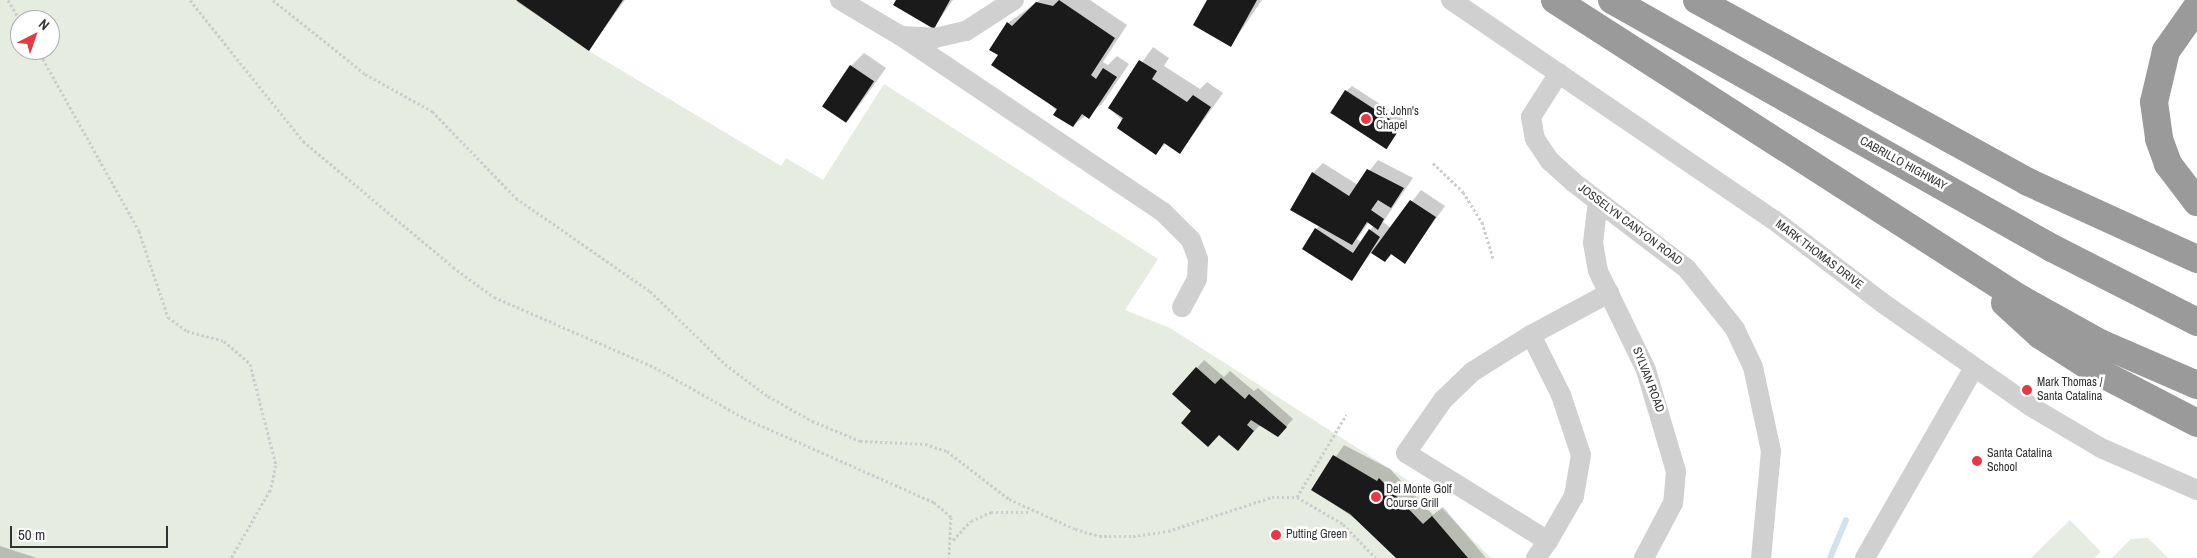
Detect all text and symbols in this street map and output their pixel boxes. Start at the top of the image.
north arrow [10,10,60,60]
text: N [35,15,53,34]
place label: St. John's Chapel [1376,105,1419,133]
marker: St. John's Chapel [1360,113,1372,125]
street label: CABRILLO HIGHWAY [1857,134,1949,194]
street label: JOSSELYN CANYON ROAD [1575,181,1685,269]
street label: MARK THOMAS DRIVE [1772,217,1866,293]
street label: SYLVAN ROAD [1629,345,1667,415]
place label: Mark Thomas / Santa Catalina [2037,376,2103,404]
marker: Mark Thomas / Santa Catalina [2021,384,2033,396]
place label: Santa Catalina School [1987,447,2052,475]
marker: Santa Catalina School [1971,455,1983,467]
place label: Del Monte Golf Course Grill [1386,483,1452,511]
marker: Del Monte Golf Course Grill [1370,491,1382,503]
scale bar [12,516,170,548]
text: 50 m [18,524,45,545]
place label: Putting Green [1286,528,1347,542]
marker: Putting Green [1270,529,1282,541]

